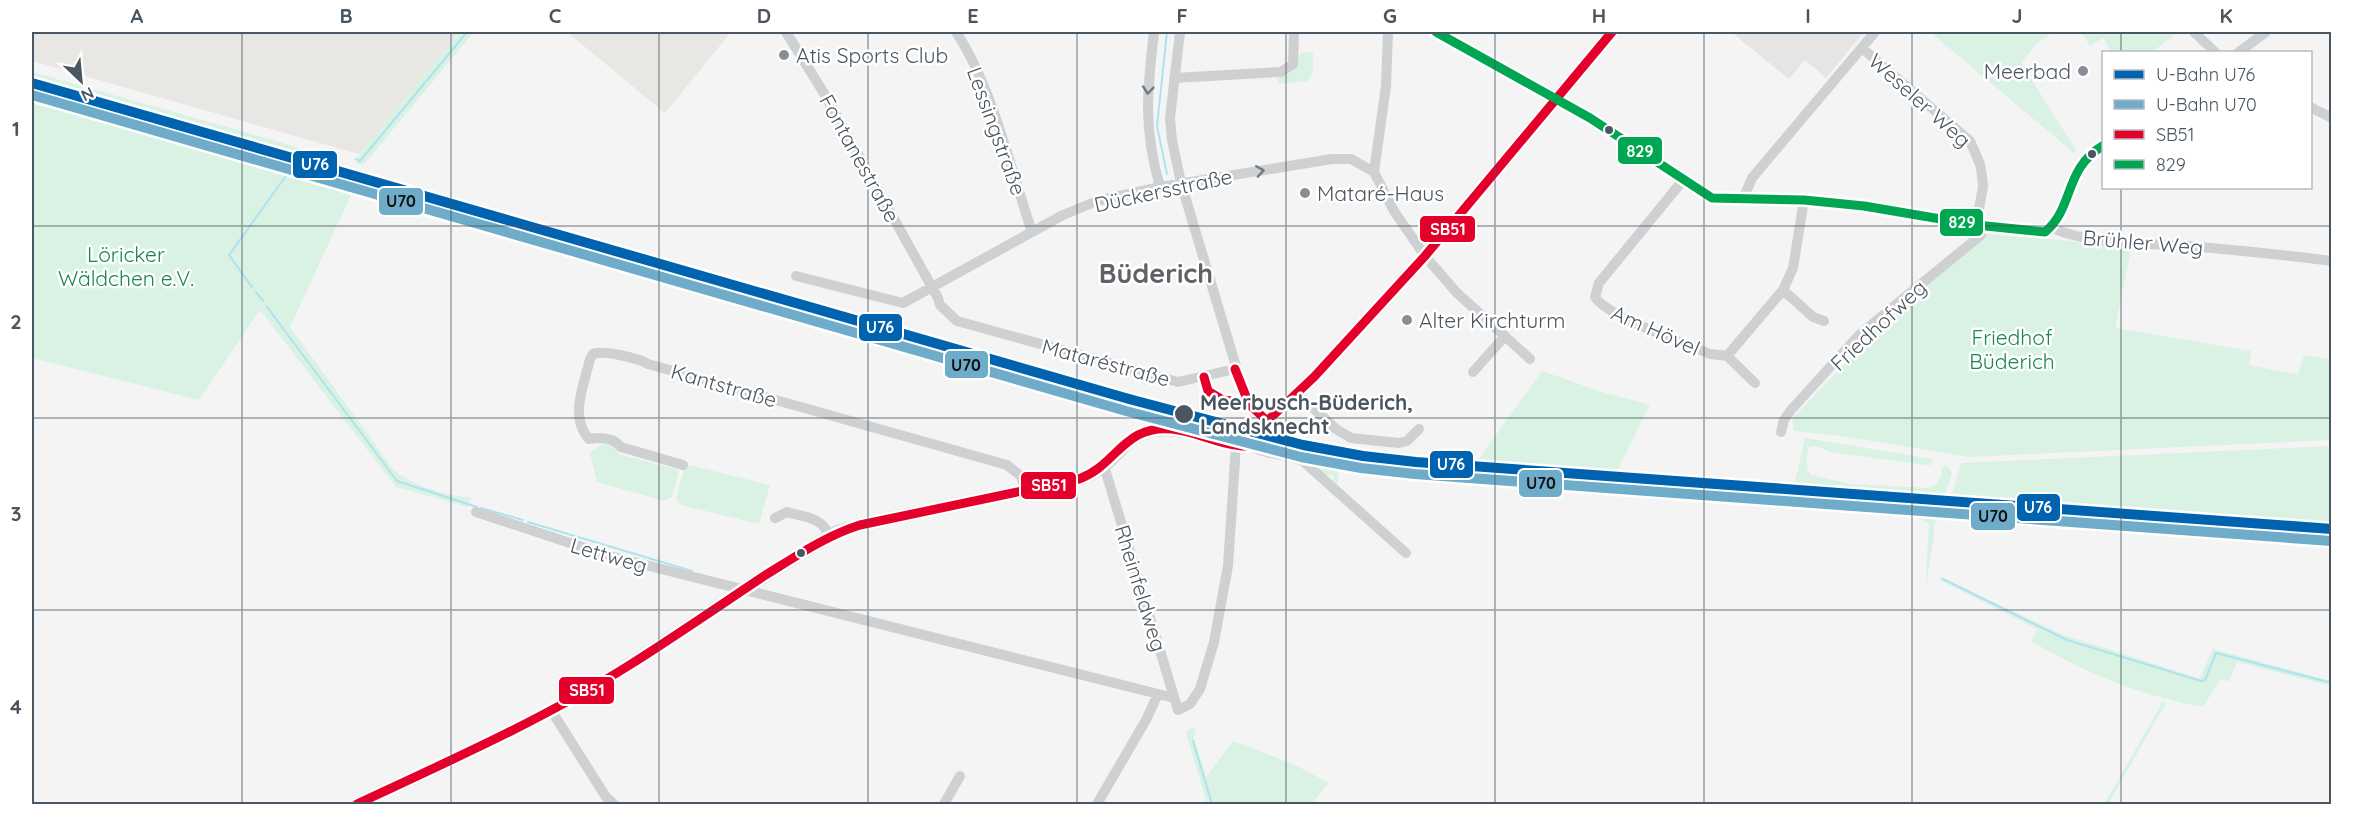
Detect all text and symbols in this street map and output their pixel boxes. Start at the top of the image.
text: A [131,3,144,28]
text: B [339,3,353,28]
text: C [549,3,562,28]
text: D [757,3,771,28]
text: E [967,3,979,28]
text: F [1176,3,1188,28]
text: G [1383,3,1397,28]
text: H [1592,3,1606,28]
text: I [1805,3,1811,28]
text: J [2011,3,2023,28]
text: K [2219,3,2233,28]
place label: Atis Sports Club [796,42,948,68]
street label: Weseler Weg [1863,47,1977,153]
marker: Atis Sports Club [777,48,791,62]
north arrow [51,51,111,111]
legend [2102,51,2312,189]
place label: Meerbad [1984,58,2071,84]
street label: Lessingstraße [962,63,1032,199]
text: U-Bahn U76 [2156,63,2256,86]
marker: Meerbad [2076,64,2090,78]
text: N [78,83,97,106]
one-way arrow [1142,85,1155,94]
street label: Fontanestraße [814,89,906,227]
text: U-Bahn U70 [2156,93,2257,116]
text: 1 [12,116,20,141]
text: SB51 [2156,123,2194,146]
unlabelled marker [1603,124,1615,136]
line badge: 829 [1617,136,1663,165]
text: 829 [1627,141,1653,161]
unlabelled marker [2086,148,2098,160]
line badge: U76 [292,150,338,179]
text: 829 [2156,153,2186,176]
text: U76 [301,154,329,174]
street label: Dückersstraße [1092,163,1234,217]
one-way arrow [1255,165,1265,178]
place label: Mataré-Haus [1317,180,1444,206]
marker: Mataré-Haus [1298,186,1312,200]
line badge: U70 [378,187,424,216]
text: U70 [386,191,416,211]
line badge: 829 [1939,208,1984,237]
text: 829 [1949,212,1975,232]
line badge: SB51 [1419,215,1476,243]
text: SB51 [1430,219,1466,239]
street label: Brühler Weg [2082,224,2204,260]
park label: Löricker Wäldchen e.V. [58,241,194,291]
district label: Büderich [1099,256,1213,290]
street label: Friedhofweg [1825,274,1931,376]
street label: Am Hövel [1608,299,1704,361]
place label: Alter Kirchturm [1419,307,1565,333]
text: 2 [10,309,22,334]
line badge: U76 [858,313,903,342]
marker: Alter Kirchturm [1400,313,1414,327]
text: U76 [866,317,894,337]
park label: Friedhof Büderich [1969,324,2055,374]
street label: Mataréstraße [1039,332,1173,392]
line badge: U70 [944,350,989,379]
text: U70 [951,355,981,375]
street label: Kantstraße [668,358,780,412]
place label: Meerbusch-Büderich, Landsknecht [1200,389,1413,439]
marker: Meerbusch-Büderich, Landsknecht [1173,403,1195,425]
line badge: U76 [1429,450,1474,479]
text: U76 [1437,454,1465,474]
line badge: U70 [1518,469,1563,498]
line badge: SB51 [1020,471,1077,500]
text: U70 [1526,473,1556,493]
text: SB51 [1031,475,1067,495]
line badge: U76 [2016,493,2061,522]
text: U76 [2024,497,2052,517]
text: 3 [11,501,21,526]
line badge: U70 [1970,502,2016,531]
text: U70 [1978,506,2008,526]
street label: Rheinfeldweg [1109,521,1173,655]
street label: Lettweg [568,532,650,578]
unlabelled marker [795,547,807,559]
line badge: SB51 [558,676,615,705]
text: SB51 [569,680,605,700]
text: 4 [10,694,22,719]

